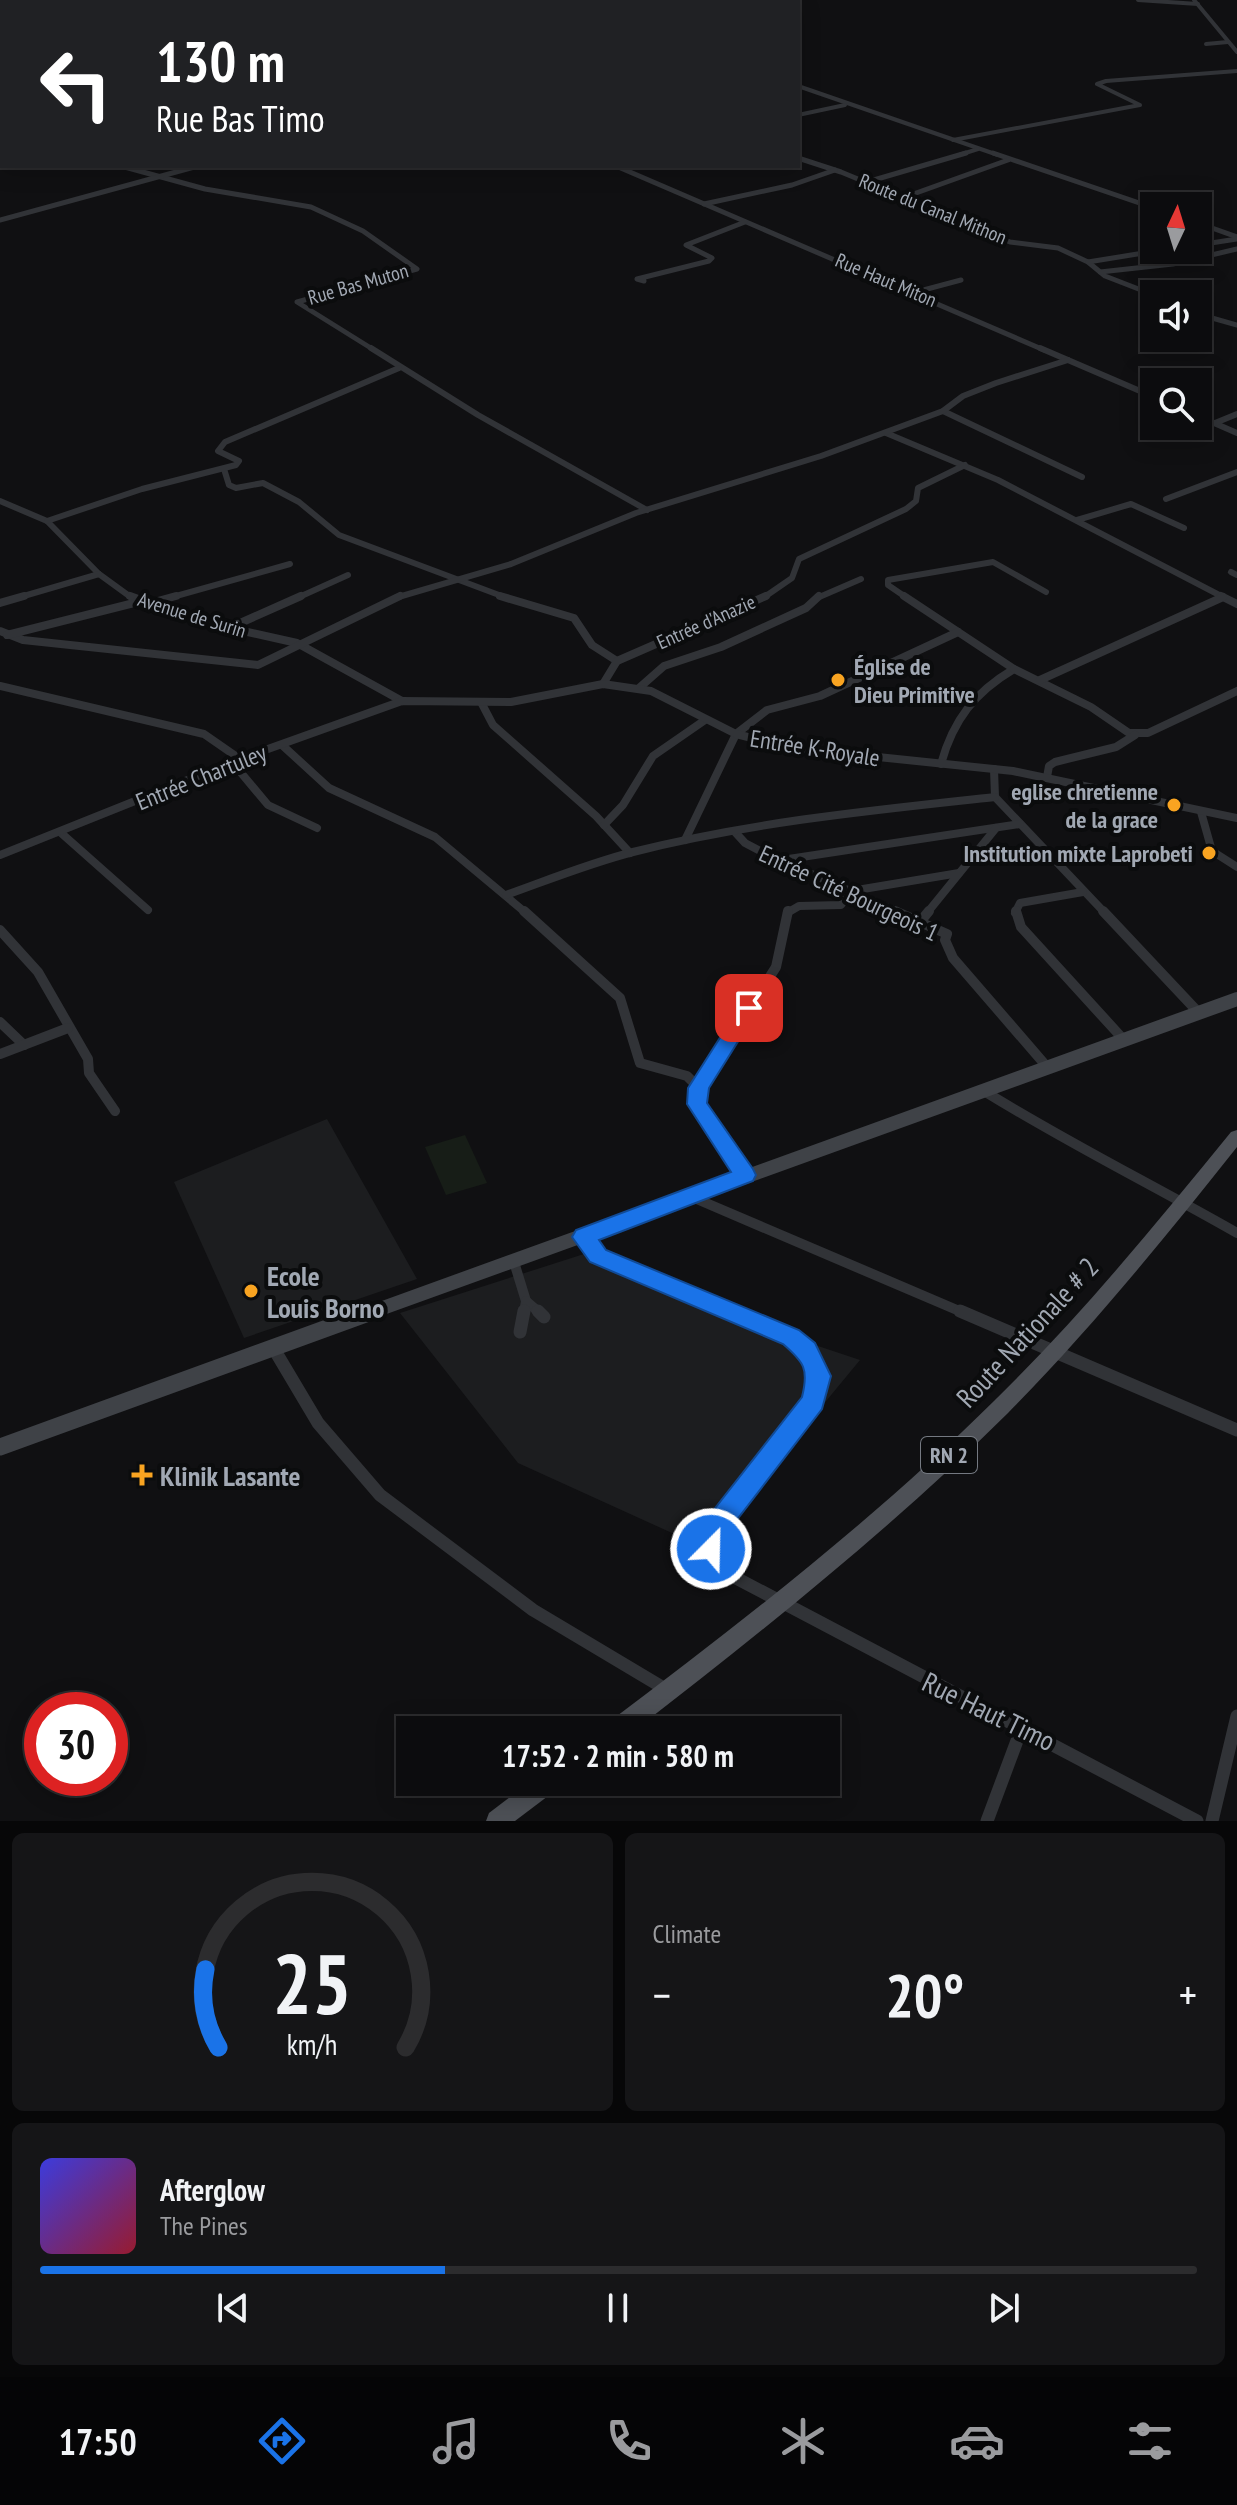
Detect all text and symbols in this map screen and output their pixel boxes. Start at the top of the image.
text: 130 m [156,25,285,97]
icon: left [24,32,128,136]
text: Rue Bas Timo [156,95,325,142]
street label: Route du Canal Mithon [855,168,1011,250]
north arrow [1140,192,1212,264]
map controls [1140,192,1212,440]
street label: Rue Haut Miton [831,247,941,313]
street label: Rue Bas Muton [305,257,411,311]
button: sound [1140,280,1212,352]
button: search [1140,368,1212,440]
street label: Avenue de Surin [135,586,249,644]
street label: Entrée d'Anazie [653,589,759,655]
place label: Église de Dieu Primitive [854,651,975,710]
marker: Église de Dieu Primitive [829,671,847,689]
street label: Entrée K-Royale [748,722,882,774]
street label: Entrée Chartuley [131,737,271,817]
place label: eglise chretienne de la grace [1011,776,1158,835]
marker: eglise chretienne de la grace [1165,796,1183,814]
street label: Entrée Cité Bourgeois 1 [754,838,944,948]
place label: Institution mixte Laprobeti [963,838,1193,869]
marker: Institution mixte Laprobeti [1200,844,1218,862]
pin [715,974,783,1042]
icon: arrive [727,986,771,1030]
street label: Route Nationale # 2 [948,1249,1106,1415]
place label: Ecole Louis Borno [267,1257,384,1326]
marker: Ecole Louis Borno [242,1282,260,1300]
road number: RN 2 [921,1437,977,1473]
place label: Klinik Lasante [160,1457,301,1494]
marker: Klinik Lasante [131,1464,153,1486]
position arrow [669,1507,753,1591]
street label: Rue Haut Timo [916,1663,1062,1759]
speed limit sign: 30 [24,1692,128,1796]
text: 17:52 · 2 min · 580 m [502,1736,734,1775]
text: Climate [653,1917,721,1950]
text: 25 [272,1929,352,2037]
text: 20° [885,1956,964,2034]
text: − [653,1966,671,2023]
text: + [1179,1966,1197,2023]
text: km/h [287,2026,338,2063]
text: Afterglow [160,2170,265,2209]
text: The Pines [160,2209,248,2242]
icon: previous [211,2286,255,2330]
icon: pause [596,2286,640,2330]
icon: next [982,2286,1026,2330]
icon: directions [254,2413,310,2469]
icon: music [428,2413,484,2469]
icon: phone [601,2413,657,2469]
icon: climate [775,2413,831,2469]
icon: car [949,2413,1005,2469]
icon: filters [1122,2413,1178,2469]
text: 17:50 [59,2418,137,2465]

